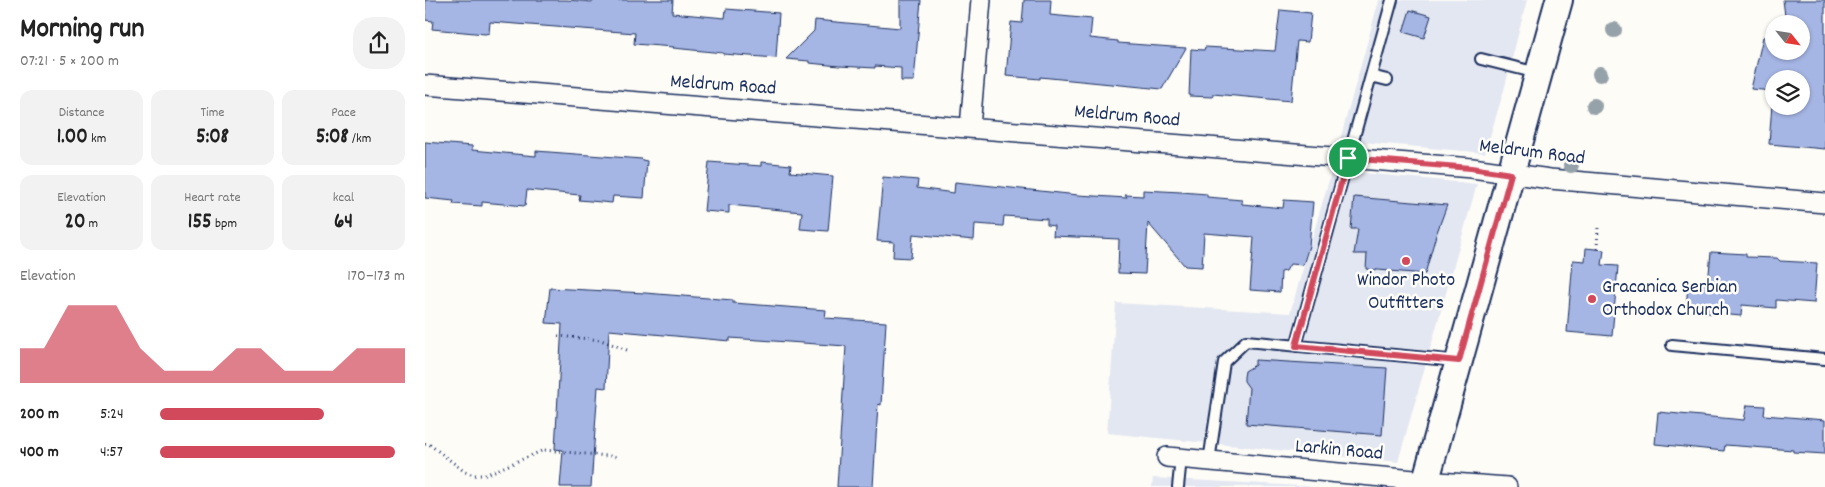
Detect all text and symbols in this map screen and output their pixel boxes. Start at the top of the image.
text: Morning run [20,11,144,51]
north arrow [1765,15,1810,60]
map controls [1765,15,1810,115]
button: share [353,17,405,69]
text: 07:21 · 5 × 200 m [20,50,119,73]
street label: Meldrum Road [669,68,777,104]
button: layers [1765,70,1810,115]
street label: Meldrum Road [1073,98,1181,136]
text: Distance [59,103,104,123]
text: Time [201,103,224,123]
text: Pace [331,103,356,123]
text: 1.00 [57,123,88,153]
text: 5:08 [196,123,229,153]
text: 5:08 [316,123,349,153]
text: km [88,129,106,149]
text: /km [349,129,371,149]
street label: Meldrum Road [1477,133,1587,173]
pin [1327,137,1369,179]
icon: arrive [1334,144,1362,172]
text: Elevation [57,188,106,208]
text: Heart rate [184,188,241,208]
text: kcal [333,188,354,208]
text: 20 [65,208,85,238]
text: 155 [188,208,212,238]
text: 64 [334,208,353,238]
text: m [85,214,98,234]
text: bpm [212,214,237,234]
marker: Windor Photo Outfitters [1400,255,1412,267]
text: Elevation [20,265,76,288]
text: 170–173 m [347,265,405,288]
place label: Windor Photo Outfitters [1357,267,1455,318]
place label: Gracanica Serbian Orthodox Church [1602,274,1737,325]
marker: Gracanica Serbian Orthodox Church [1586,293,1598,305]
text: 200 m [20,403,59,426]
text: 5:24 [100,403,124,426]
street label: Larkin Road [1294,433,1384,469]
text: 400 m [20,441,59,464]
text: 4:57 [100,441,123,464]

